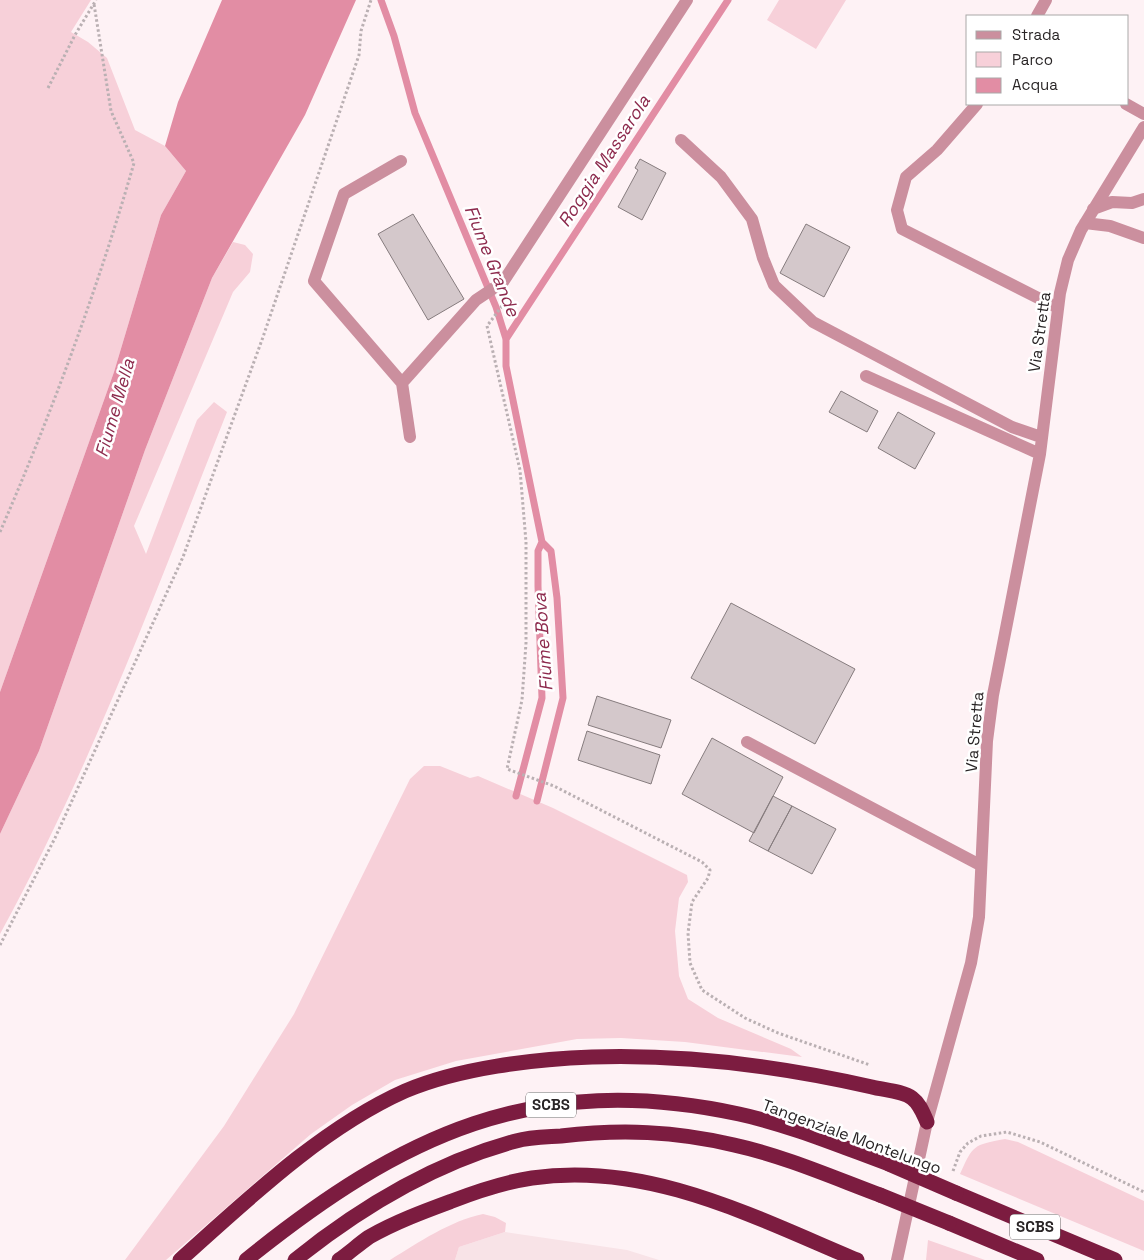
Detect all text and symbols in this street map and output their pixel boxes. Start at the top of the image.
legend [966,15,1129,105]
text: Strada [1012,25,1061,44]
text: Parco [1012,50,1053,69]
text: Acqua [1012,75,1058,94]
water label: Roggia Massarola [552,90,655,231]
water label: Fiume Grande [460,202,526,321]
street label: Via Stretta [1023,290,1056,374]
water label: Fiume Mella [90,355,140,460]
water label: Fiume Bova [528,592,557,692]
street label: Via Stretta [960,691,988,773]
road number: SCBS [526,1092,576,1118]
street label: Tangenziale Montelungo [759,1094,944,1179]
road number: SCBS [1010,1214,1060,1240]

